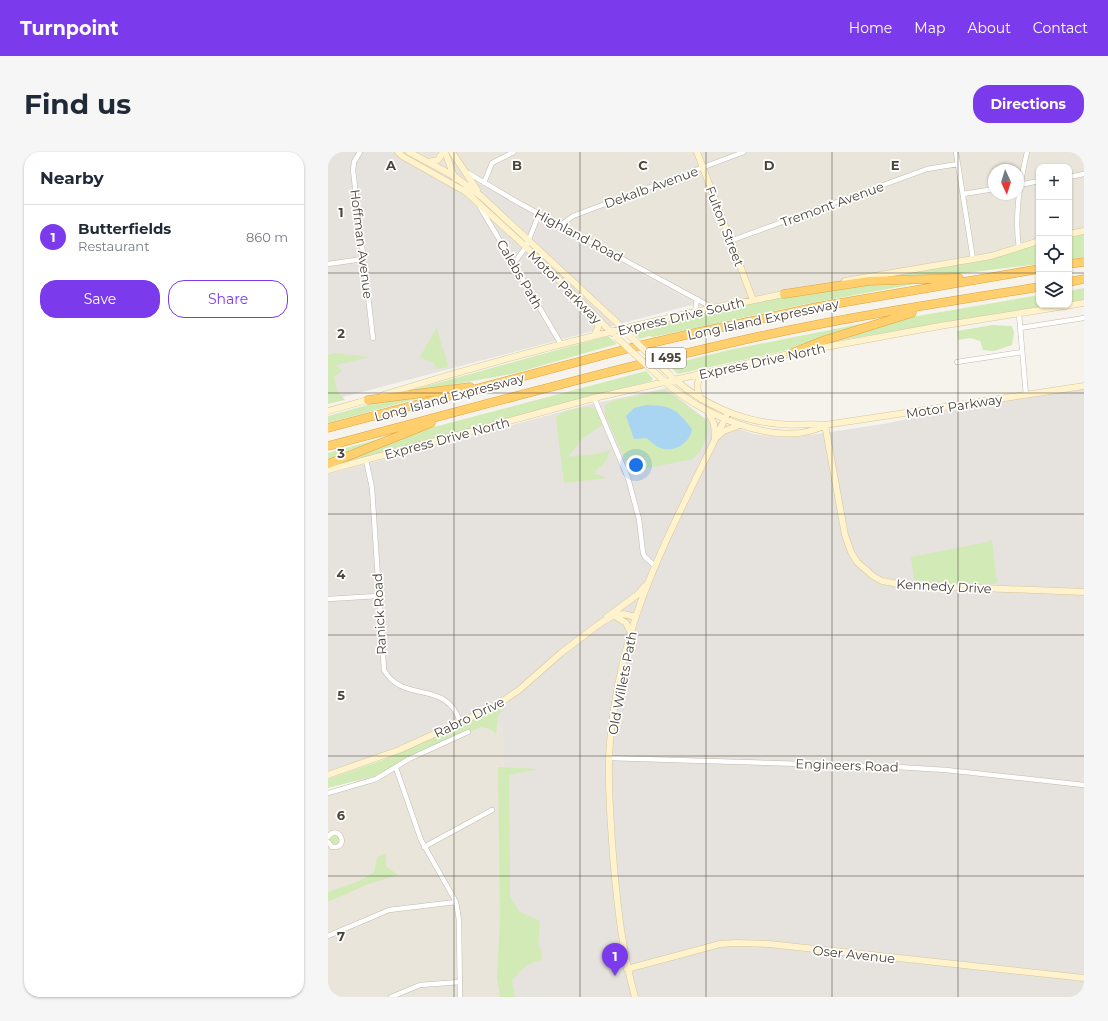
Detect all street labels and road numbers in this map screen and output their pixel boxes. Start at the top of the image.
street label: Dekalb Avenue [602,163,700,211]
street label: Tremont Avenue [778,178,886,230]
street label: Fulton Street [702,184,748,268]
street label: Hoffman Avenue [347,188,377,300]
street label: Highland Road [532,205,626,265]
street label: Calebs Path [494,236,546,312]
street label: Motor Parkway [525,247,606,328]
street label: Express Drive South [616,294,746,338]
street label: Long Island Expressway [686,295,841,343]
street label: Express Drive North [697,340,827,382]
road number: I 495 [646,348,686,368]
street label: Long Island Expressway [372,369,527,425]
street label: Motor Parkway [905,390,1004,422]
street label: Express Drive North [383,414,511,462]
street label: Ranick Road [369,573,389,655]
street label: Kennedy Drive [896,576,992,596]
street label: Old Willets Path [604,630,640,736]
street label: Rabro Drive [431,693,507,741]
street label: Engineers Road [795,755,899,775]
street label: Oser Avenue [812,942,896,966]

